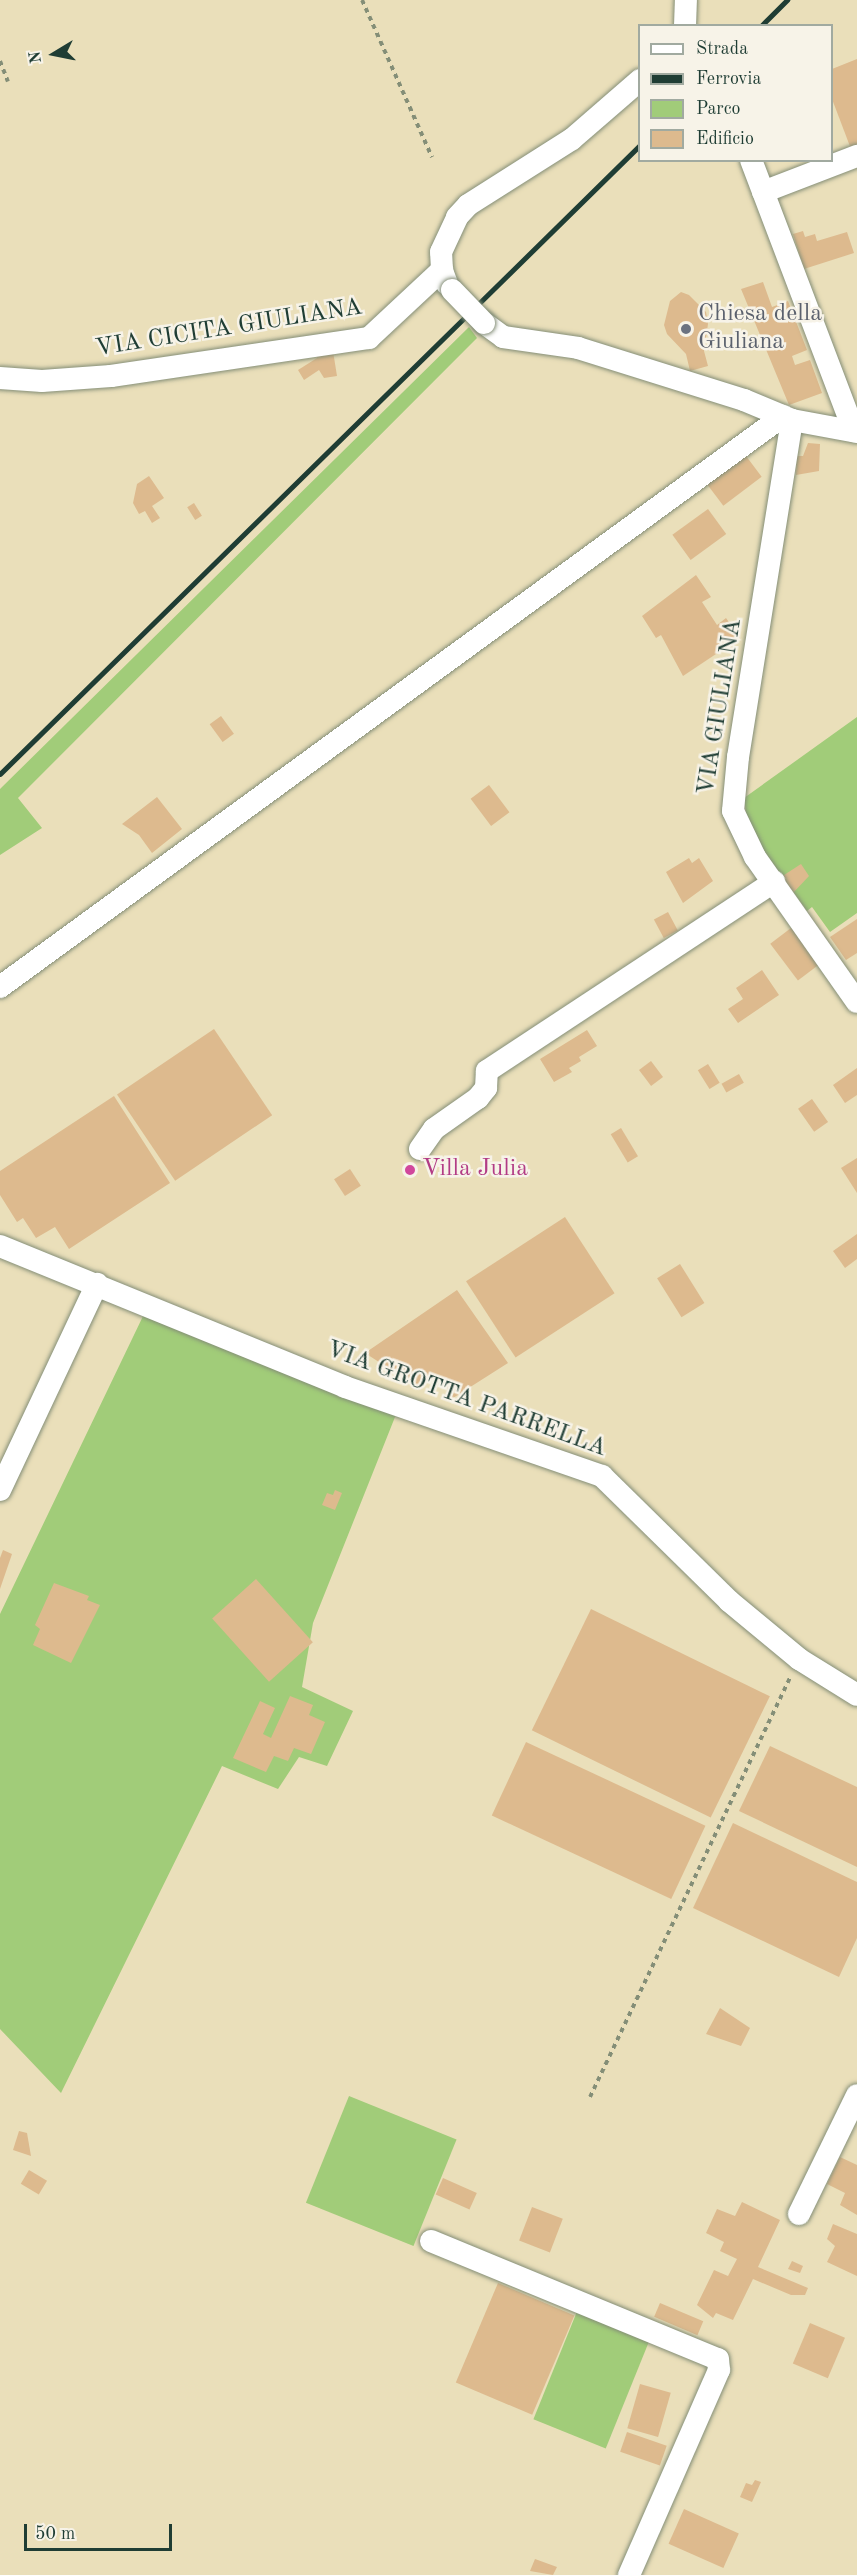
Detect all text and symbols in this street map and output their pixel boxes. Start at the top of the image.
north arrow [24,24,84,84]
legend [638,24,833,162]
text: Strada [696,40,748,58]
text: N [27,50,45,65]
text: Ferrovia [696,70,761,88]
text: Parco [696,100,741,118]
text: Edificio [696,130,754,148]
street label: VIA CICITA GIULIANA [94,294,364,364]
place label: Chiesa della Giuliana [698,301,822,357]
marker: Chiesa della Giuliana [679,322,693,336]
street label: VIA GIULIANA [693,617,749,797]
place label: Villa Julia [422,1156,528,1184]
marker: Villa Julia [403,1163,417,1177]
street label: VIA GROTTA PARRELLA [322,1336,610,1464]
scale bar [27,2512,176,2550]
text: 50 m [35,2525,75,2543]

